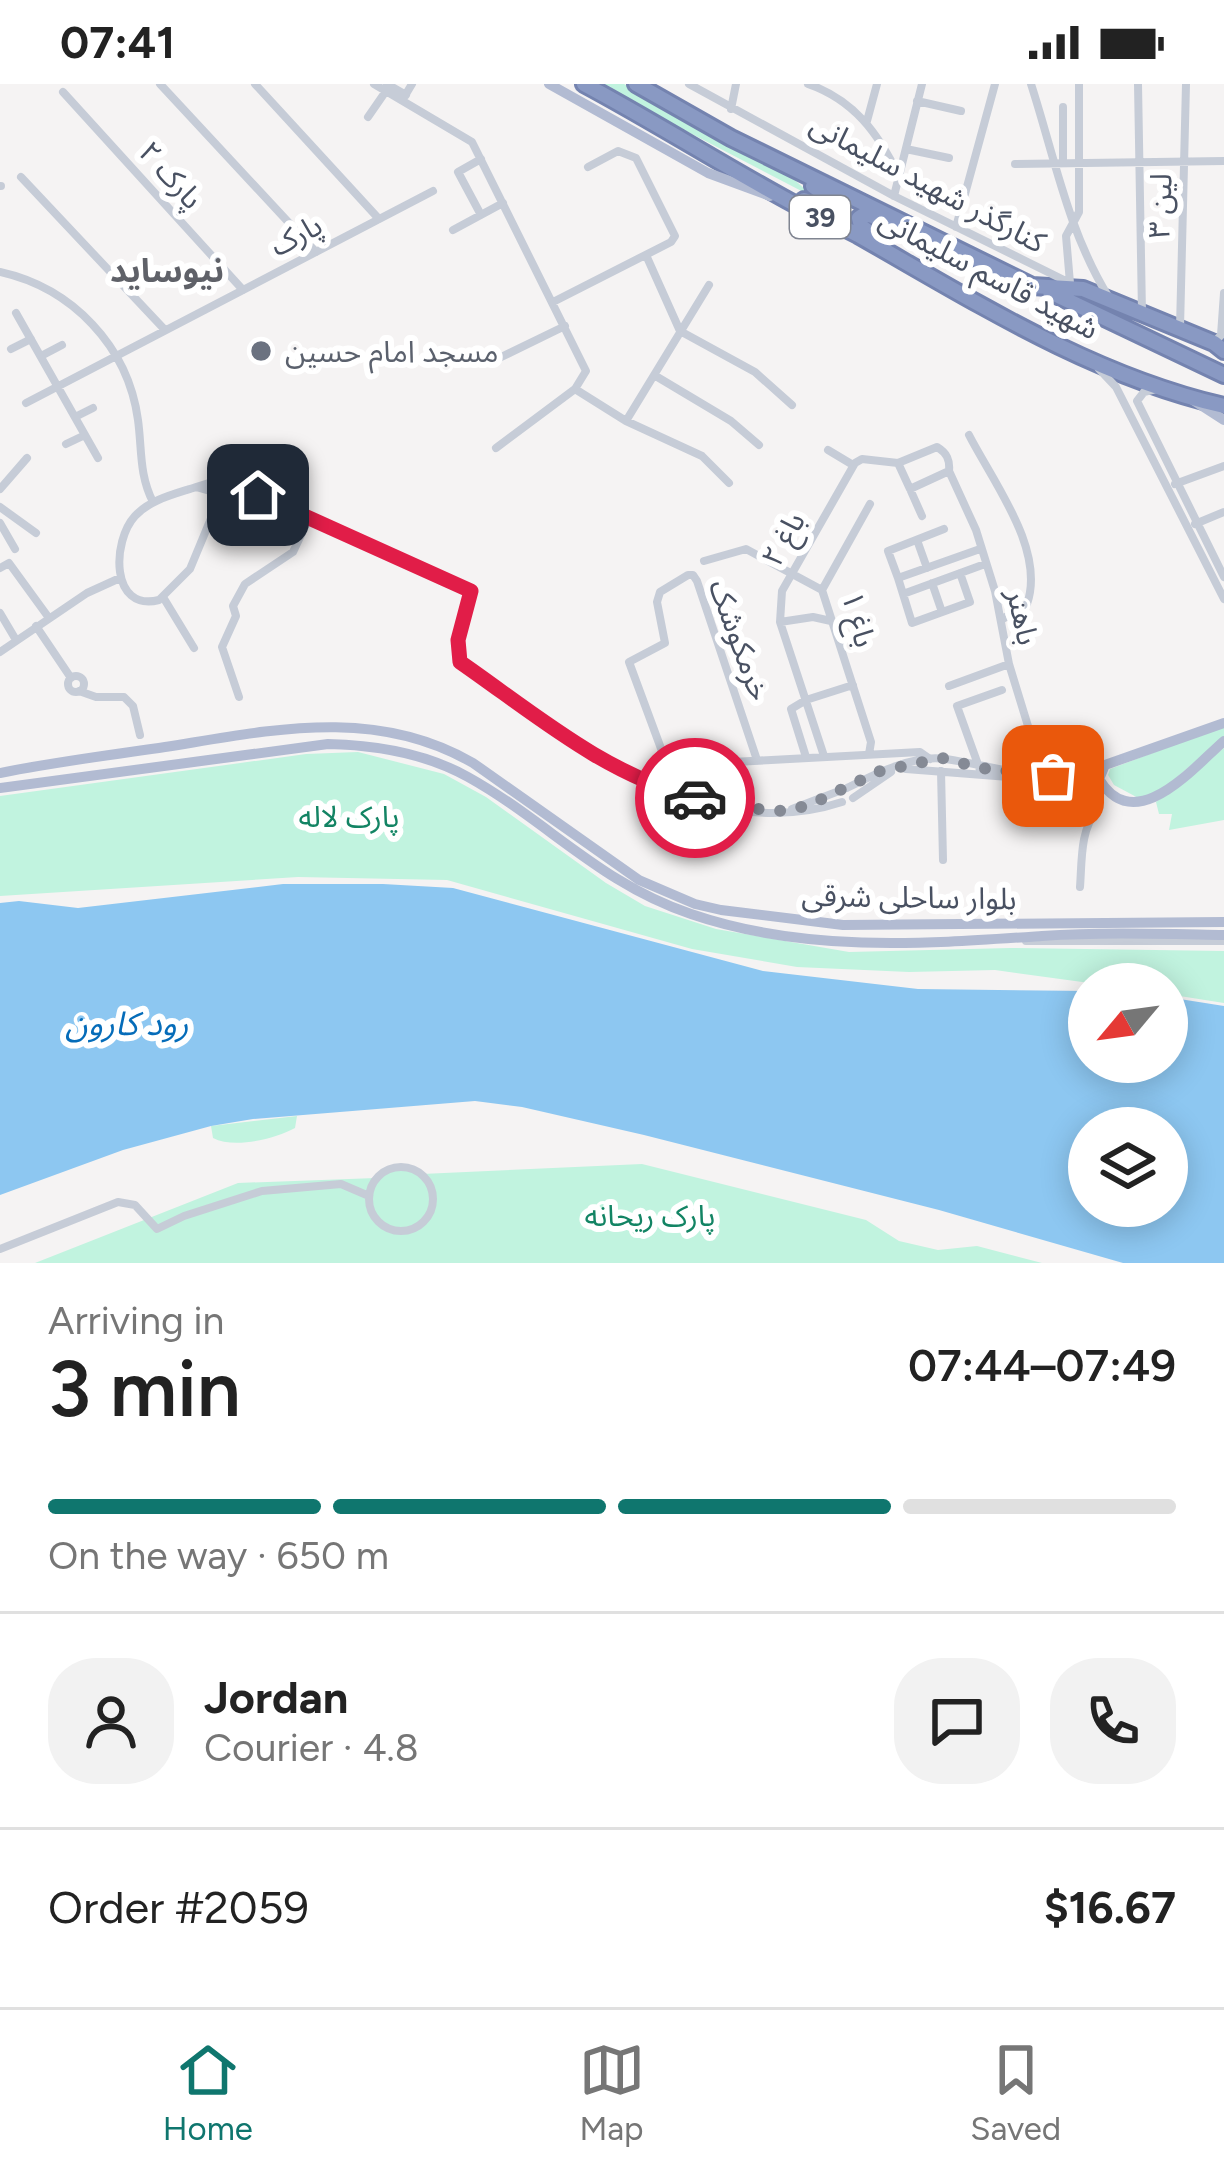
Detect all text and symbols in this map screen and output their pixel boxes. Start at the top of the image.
text: 07:41 [60,15,175,69]
street label: کنارگذر شهید سلیمانی [804,105,1053,261]
street label: پارک ۲ [130,133,211,217]
street label: لین ۳ [1140,173,1180,239]
road number: 39 [790,196,850,238]
street label: شهید قاسم سلیمانی [871,201,1105,352]
street label: پارک [264,206,329,265]
district label: نیوساید [110,251,224,290]
place label: مسجد امام حسین [285,333,499,374]
marker: مسجد امام حسین [248,338,274,364]
pin [207,444,309,546]
icon: home [225,462,291,528]
street label: باغ ۲ [753,505,816,575]
street label: خرمکوشک [701,574,779,706]
street label: باهنر [999,585,1047,648]
street label: باغ ۱ [830,587,884,652]
pin [1002,725,1104,827]
courier [635,738,755,858]
icon: bag [1020,743,1086,809]
icon: car [662,765,728,831]
park label: پارک لاله [298,798,400,836]
street label: بلوار ساحلی شرقی [801,877,1017,917]
north arrow [1068,963,1188,1083]
map controls [1068,963,1188,1227]
water label: رود کارون [65,1004,189,1043]
button: layers [1068,1107,1188,1227]
park label: پارک ریحانه [585,1197,715,1235]
text: Arriving in [48,1297,224,1344]
text: 07:44–07:49 [908,1338,1176,1392]
text: 3 min [48,1342,241,1436]
text: On the way · 650 m [48,1532,389,1579]
button: person [48,1658,174,1784]
button: chat [894,1658,1020,1784]
button: phone [1050,1658,1176,1784]
text: Jordan [204,1670,348,1724]
text: Courier · 4.8 [204,1724,419,1771]
text: Order #2059 [48,1880,309,1934]
text: $16.67 [1044,1880,1176,1934]
tab: Home [163,2037,253,2148]
tab: Map [579,2037,645,2148]
tab: Saved [970,2037,1061,2148]

